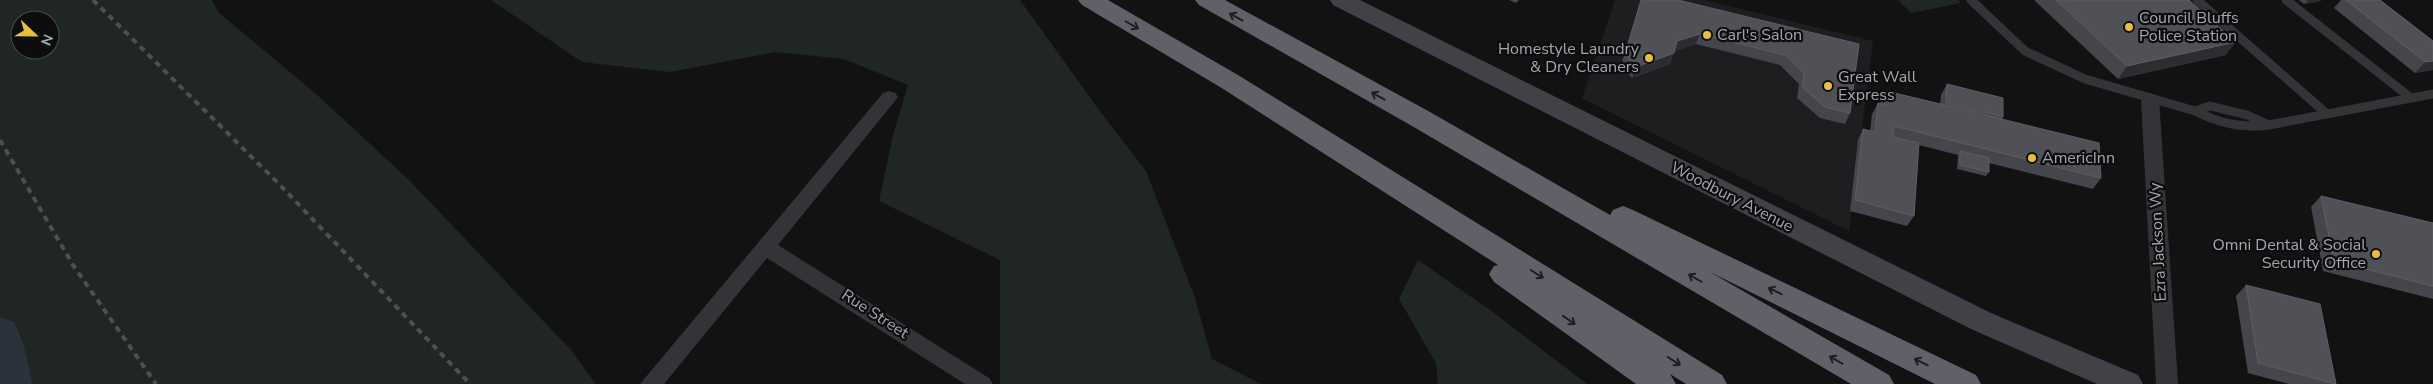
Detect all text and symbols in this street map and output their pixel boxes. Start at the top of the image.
place label: Council Bluffs Police Station [2139,7,2239,47]
north arrow [10,10,60,60]
one-way arrow [1230,11,1244,21]
one-way arrow [1124,21,1139,30]
marker: Council Bluffs Police Station [2123,21,2135,33]
place label: Carl's Salon [1717,24,1802,46]
marker: Carl's Salon [1701,29,1713,41]
text: N [36,31,57,48]
place label: Homestyle Laundry & Dry Cleaners [1498,38,1640,78]
marker: Homestyle Laundry & Dry Cleaners [1643,52,1655,64]
place label: Great Wall Express [1838,66,1917,106]
marker: Great Wall Express [1822,80,1834,92]
one-way arrow [1372,90,1386,100]
place label: AmericInn [2042,147,2115,169]
marker: AmericInn [2026,152,2038,164]
street label: Woodbury Avenue [1667,157,1797,237]
street label: Ezra Jackson Wy [2144,181,2172,302]
place label: Omni Dental & Social Security Office [2212,234,2366,274]
marker: Omni Dental & Social Security Office [2370,248,2382,260]
one-way arrow [1529,270,1543,280]
one-way arrow [1689,273,1703,283]
street label: Rue Street [837,284,913,344]
one-way arrow [1768,286,1783,295]
one-way arrow [1562,315,1576,325]
one-way arrow [1829,354,1844,364]
one-way arrow [1667,356,1681,366]
one-way arrow [1914,357,1929,367]

